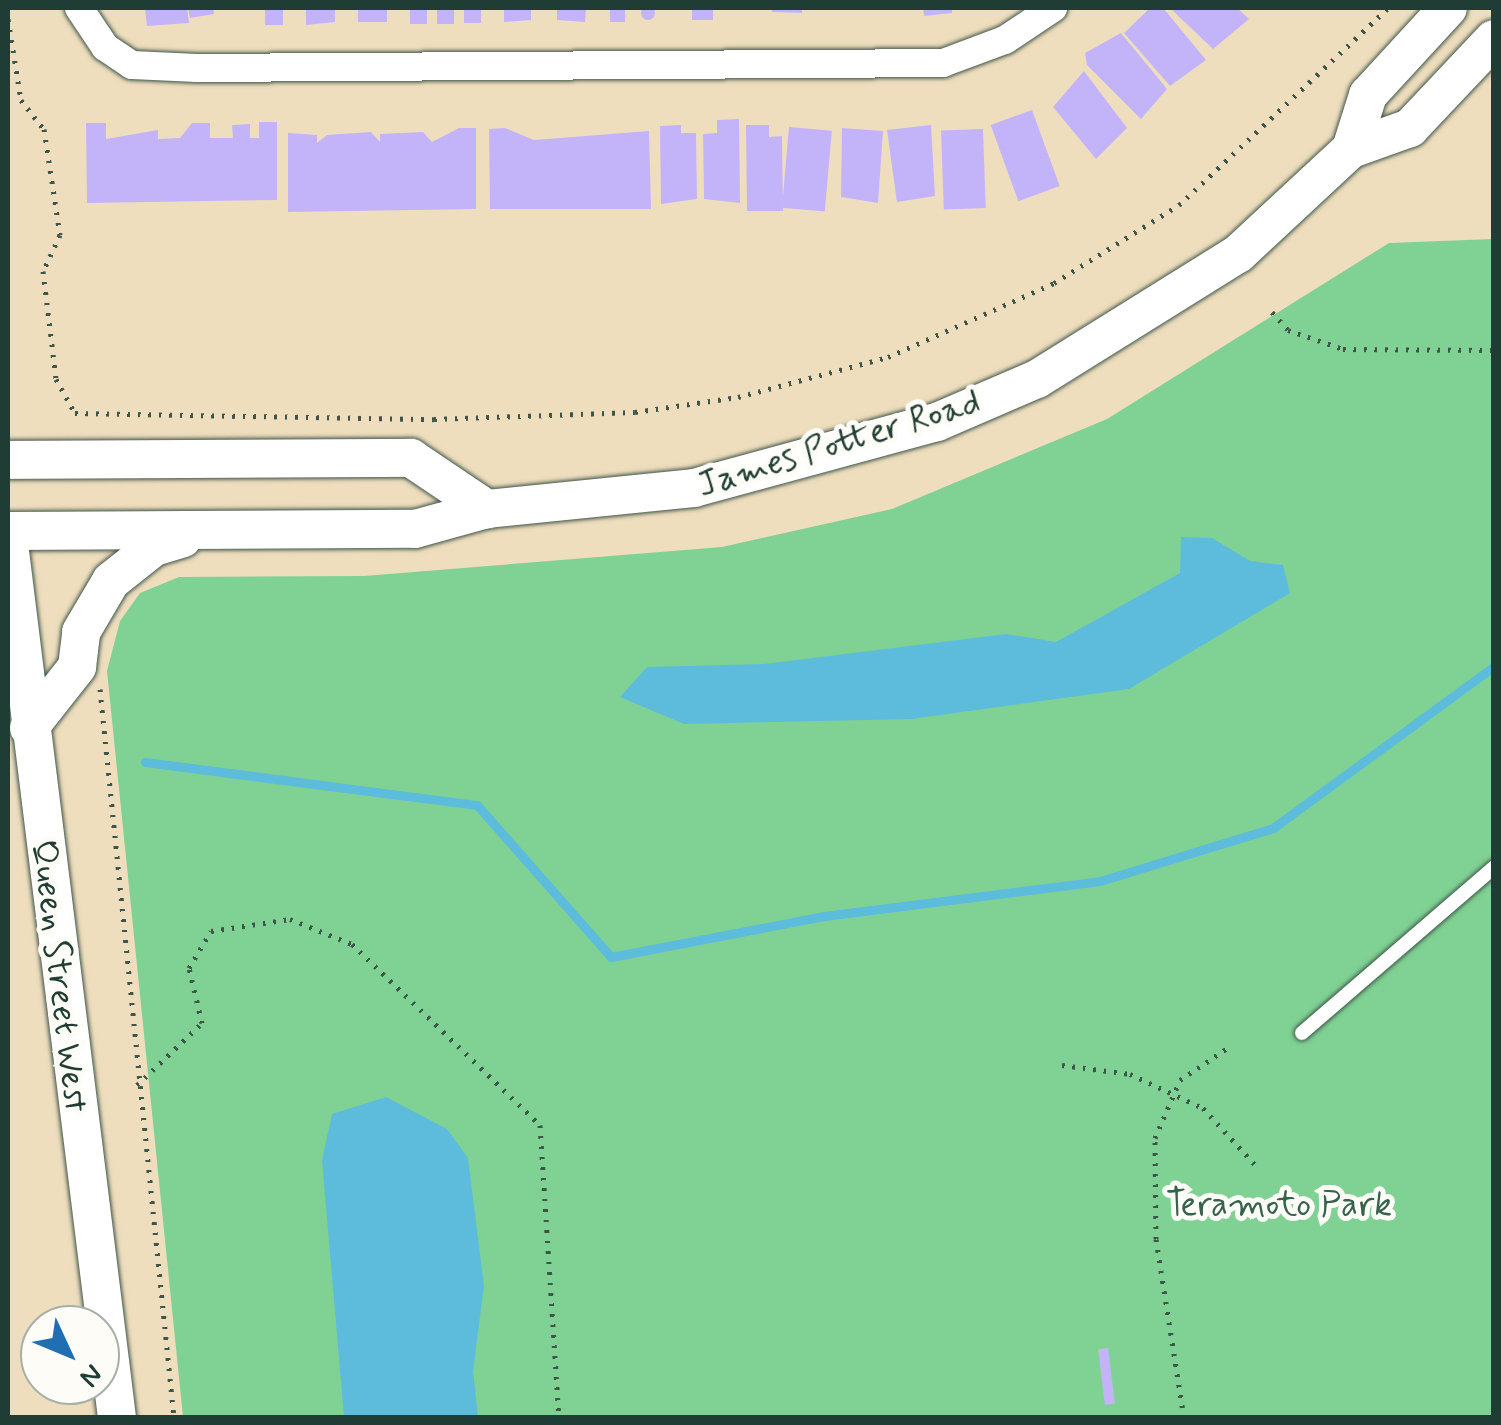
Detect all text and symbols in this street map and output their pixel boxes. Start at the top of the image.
street label: James Potter Road [695,382,983,506]
street label: Queen Street West [21,833,97,1119]
park label: Teramoto Park [1167,1184,1391,1226]
north arrow [20,1305,120,1405]
text: N [71,1355,110,1394]

